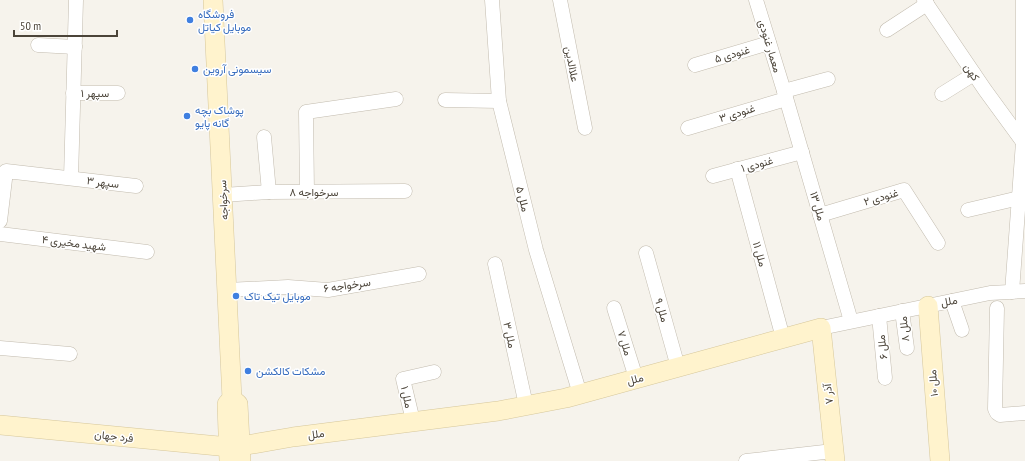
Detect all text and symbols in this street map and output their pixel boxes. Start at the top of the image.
place label: فروشگاه موبایل کیاتل [198,7,251,34]
scale bar [14,12,117,38]
marker: فروشگاه موبایل کیاتل [185,15,195,25]
text: 50 m [20,18,41,33]
street label: معمار غنودی [755,18,785,74]
street label: ۵ غنودی [713,42,752,66]
street label: علاالدین [562,45,582,83]
street label: کهن [961,61,983,84]
place label: سیسمونی آروین [203,62,272,76]
marker: سیسمونی آروین [190,64,200,74]
street label: ۱ سپهر [81,86,110,101]
street label: ۳ غنودی [717,101,757,125]
place label: پوشاک بچه گانه پایو [195,103,244,131]
marker: پوشاک بچه گانه پایو [182,111,192,121]
street label: ۱ غنودی [739,153,775,175]
street label: ۳ سپهر [86,173,120,192]
street label: سرخواجه [215,179,231,220]
street label: ۸ سرخواجه [290,185,339,199]
street label: ملل ۵ [513,185,533,213]
street label: ۲ غنودی [862,185,900,209]
street label: ملل ۱۳ [807,190,829,222]
street label: ۴ شهید مخیری [41,232,107,254]
street label: ۱۱ ملل [750,240,770,268]
street label: سرخواجه ۶ [322,275,372,295]
place label: موبایل تیک تاک [244,289,311,303]
marker: موبایل تیک تاک [231,291,241,301]
street label: ملل [939,293,959,309]
street label: ملل ۹ [652,296,672,324]
street label: ۸ ملل [896,315,912,342]
street label: ملل ۳ [500,321,520,349]
street label: ۷ ملل [615,329,635,357]
street label: ۶ ملل [874,334,890,360]
place label: مشکات کالکشن [256,364,326,378]
marker: مشکات کالکشن [243,366,253,376]
street label: ۱۰ ملل [925,369,941,397]
street label: ملل [625,370,645,388]
street label: آذر ۷ [820,382,836,405]
street label: ملل ۱ [398,385,416,409]
street label: ملل [307,426,325,442]
street label: فرد جهان [94,427,134,445]

